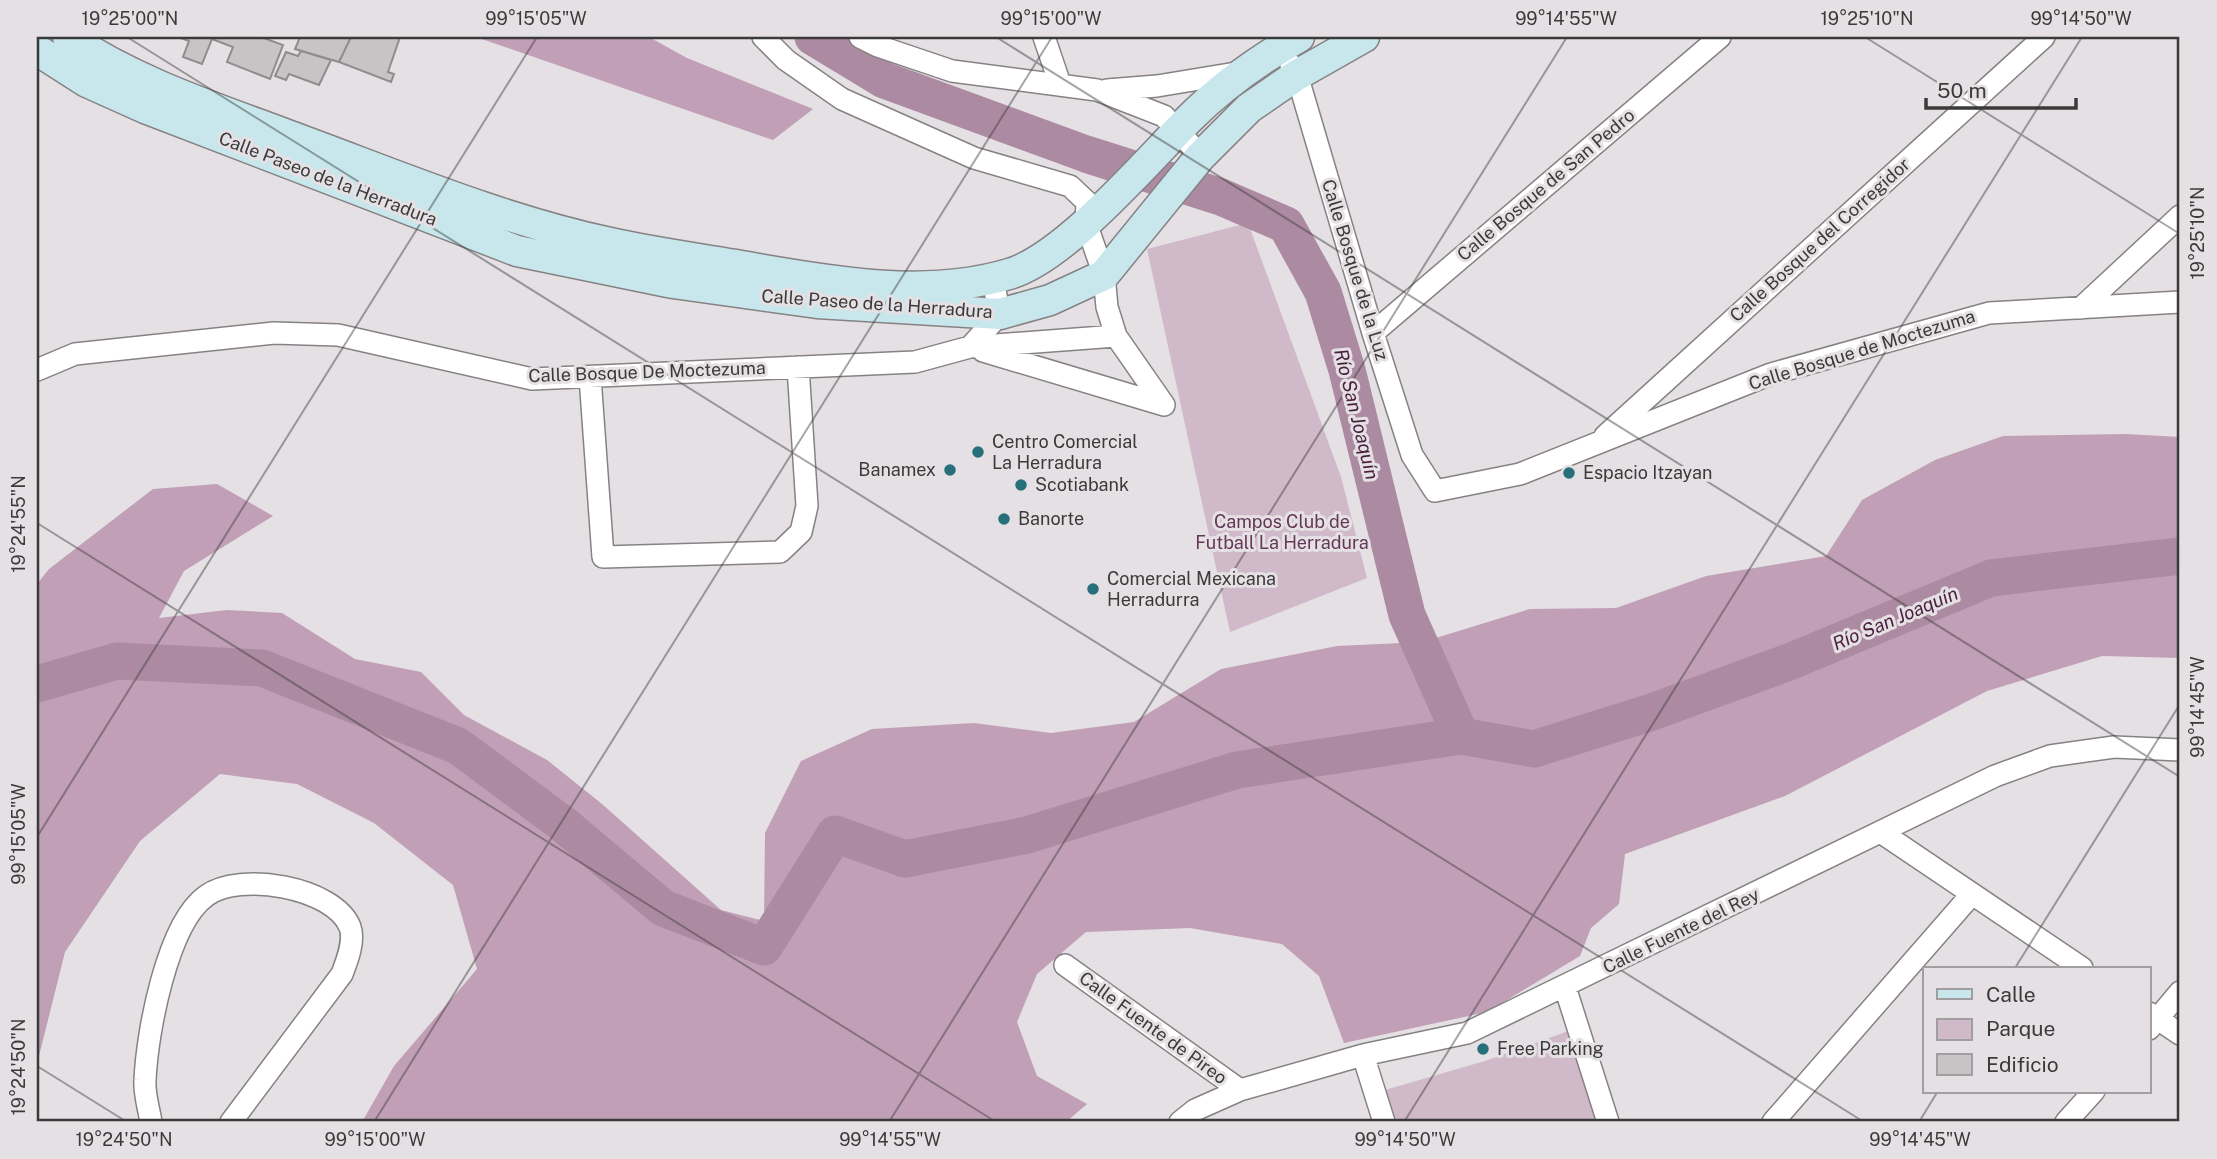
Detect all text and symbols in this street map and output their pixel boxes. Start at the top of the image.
text: 19°25'00"N [82,8,178,29]
text: 99°15'05"W [485,8,587,29]
text: 99°15'00"W [1001,8,1101,29]
text: 99°14'55"W [1515,8,1617,29]
text: 19°25'10"N [1820,8,1914,29]
text: 99°14'50"W [2030,8,2132,29]
scale bar [1926,66,2077,110]
text: 50 m [1937,78,1987,103]
street label: Calle Bosque de San Pedro [1453,104,1639,265]
street label: Calle Paseo de la Herradura [216,127,440,230]
street label: Calle Bosque del Corregidor [1725,153,1914,326]
street label: Calle Bosque de la Luz [1318,177,1393,363]
text: 19°25'10"N [2187,186,2208,280]
street label: Calle Paseo de la Herradura [761,285,993,322]
street label: Calle Bosque de Moctezuma [1746,305,1978,394]
water label: Río San Joaquín [1330,346,1384,482]
street label: Calle Bosque De Moctezuma [528,357,766,386]
place label: Centro Comercial La Herradura [992,431,1138,473]
marker: Centro Comercial La Herradura [970,444,986,460]
place label: Banamex [858,459,936,480]
marker: Banamex [942,462,958,478]
place label: Espacio Itzayan [1583,462,1712,483]
marker: Espacio Itzayan [1561,465,1577,481]
place label: Scotiabank [1035,474,1129,495]
text: 19°24'55"N [8,475,29,573]
marker: Scotiabank [1013,477,1029,493]
place label: Banorte [1018,508,1084,529]
marker: Banorte [996,511,1012,527]
park label: Campos Club de Futball La Herradura [1195,511,1369,553]
place label: Comercial Mexicana Herradurra [1107,568,1276,610]
marker: Comercial Mexicana Herradurra [1085,581,1101,597]
water label: Río San Joaquín [1829,582,1961,654]
text: 99°14'45"W [2187,656,2208,758]
text: 99°15'05"W [8,783,29,885]
street label: Calle Fuente del Rey [1599,883,1763,978]
street label: Calle Fuente de Pireo [1075,967,1231,1088]
legend [1923,967,2150,1092]
text: Calle [1986,982,2036,1007]
text: Parque [1986,1016,2055,1041]
text: 19°24'50"N [8,1018,29,1116]
place label: Free Parking [1497,1038,1604,1059]
marker: Free Parking [1475,1041,1491,1057]
text: Edificio [1986,1052,2059,1077]
text: 19°24'50"N [75,1129,173,1150]
text: 99°15'00"W [325,1129,425,1150]
text: 99°14'55"W [839,1129,941,1150]
text: 99°14'50"W [1354,1129,1456,1150]
text: 99°14'45"W [1869,1129,1971,1150]

